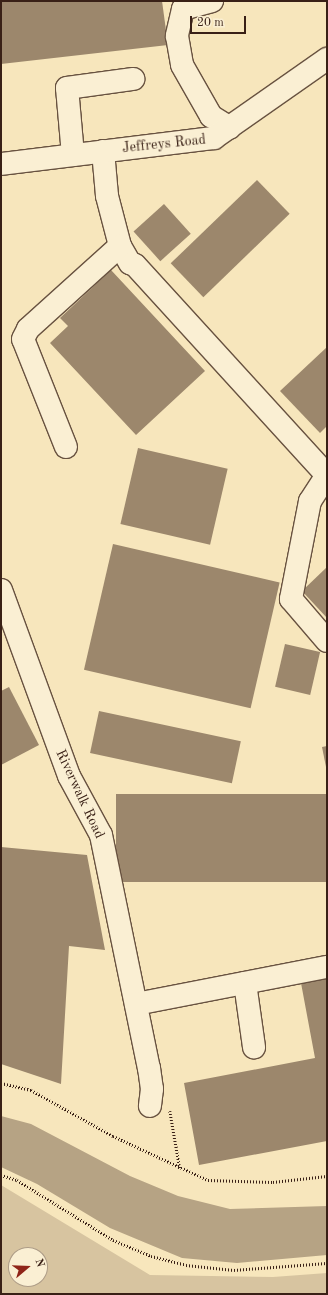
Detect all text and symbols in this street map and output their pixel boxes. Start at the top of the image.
scale bar [192,8,248,34]
text: 20 m [197,17,224,29]
street label: Jeffreys Road [121,131,207,157]
street label: Riverwalk Road [52,747,108,841]
north arrow [8,1247,48,1287]
text: N [32,1257,45,1269]

